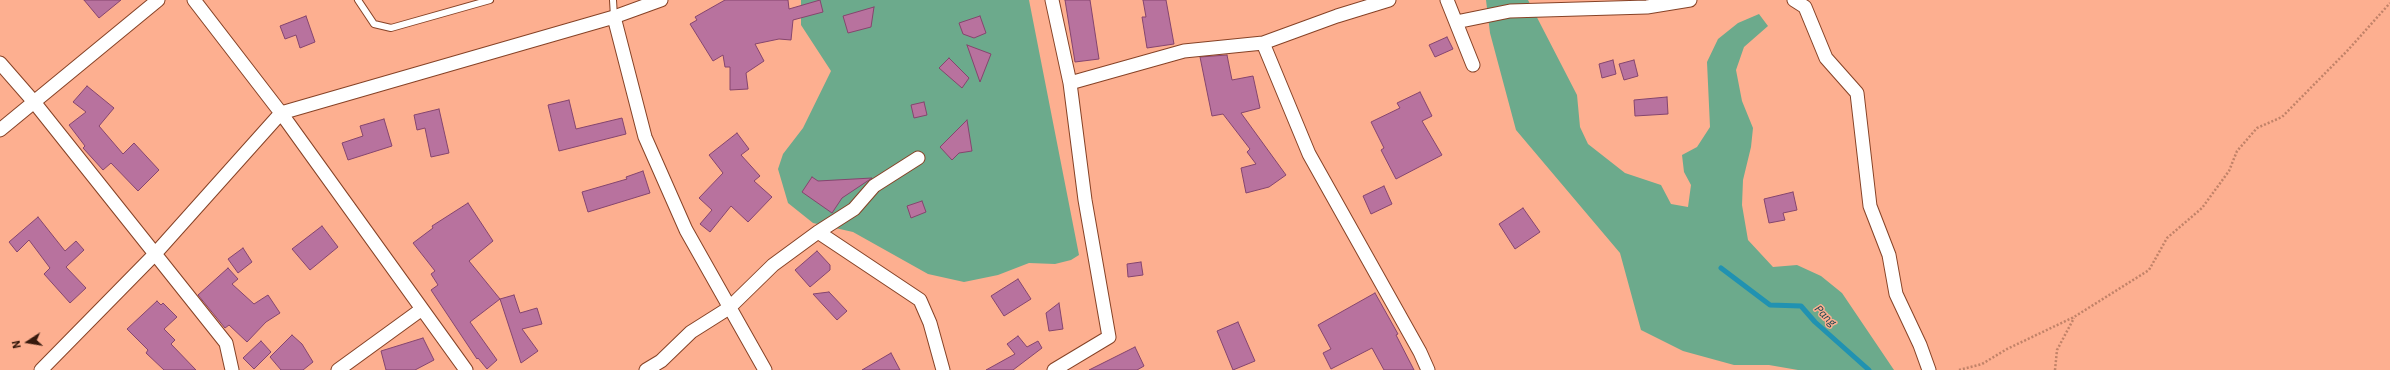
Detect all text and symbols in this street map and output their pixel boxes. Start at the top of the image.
water label: Pang [1812,303,1838,329]
north arrow [8,322,48,362]
text: N [9,339,24,350]

